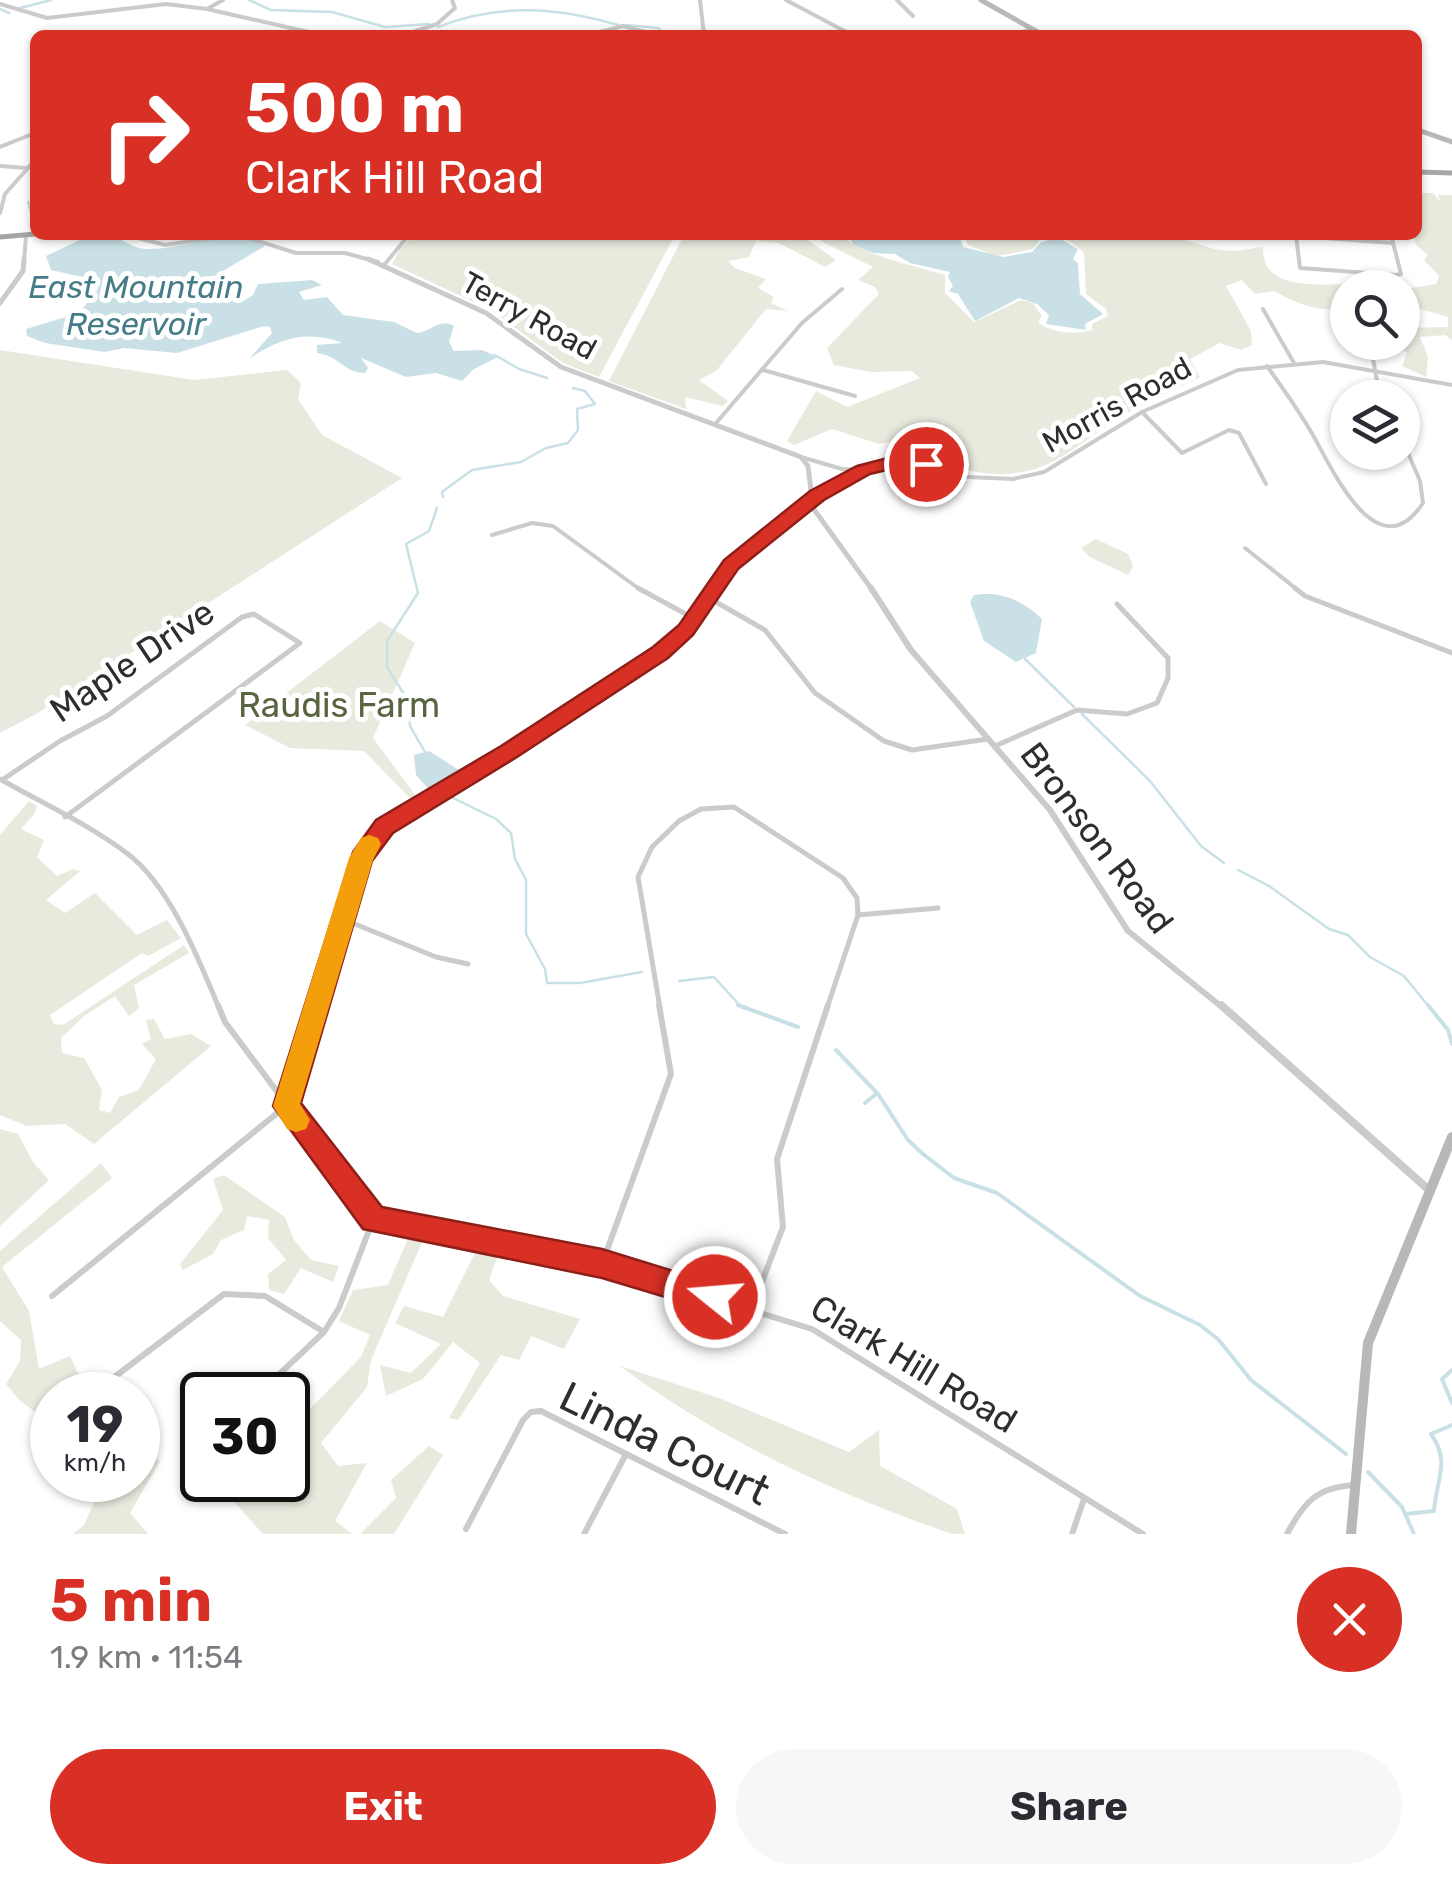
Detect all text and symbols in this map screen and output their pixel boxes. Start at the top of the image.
text: 500 m [245,67,464,150]
icon: right [80,70,210,200]
text: Clark Hill Road [245,151,544,204]
street label: Terry Road [455,264,603,368]
water label: East Mountain Reservoir [28,268,244,343]
map controls [1330,270,1420,470]
button: search [1330,270,1420,360]
street label: Morris Road [1036,349,1198,461]
button: layers [1330,380,1420,470]
pin [884,422,969,507]
icon: arrive [899,437,954,492]
street label: Maple Drive [42,591,222,731]
park label: Raudis Farm [238,684,440,726]
street label: Bronson Road [1012,734,1182,942]
position arrow [663,1245,767,1349]
street label: Clark Hill Road [803,1286,1025,1442]
speed limit sign: 30 [180,1372,310,1502]
street label: Linda Court [551,1372,778,1516]
text: 19 [67,1395,123,1455]
text: km/h [64,1448,126,1477]
text: 5 min [50,1565,212,1636]
button: close [1297,1567,1402,1672]
text: 1.9 km · 11:54 [50,1638,243,1676]
button: Exit [50,1749,716,1864]
button: Share [736,1749,1402,1864]

